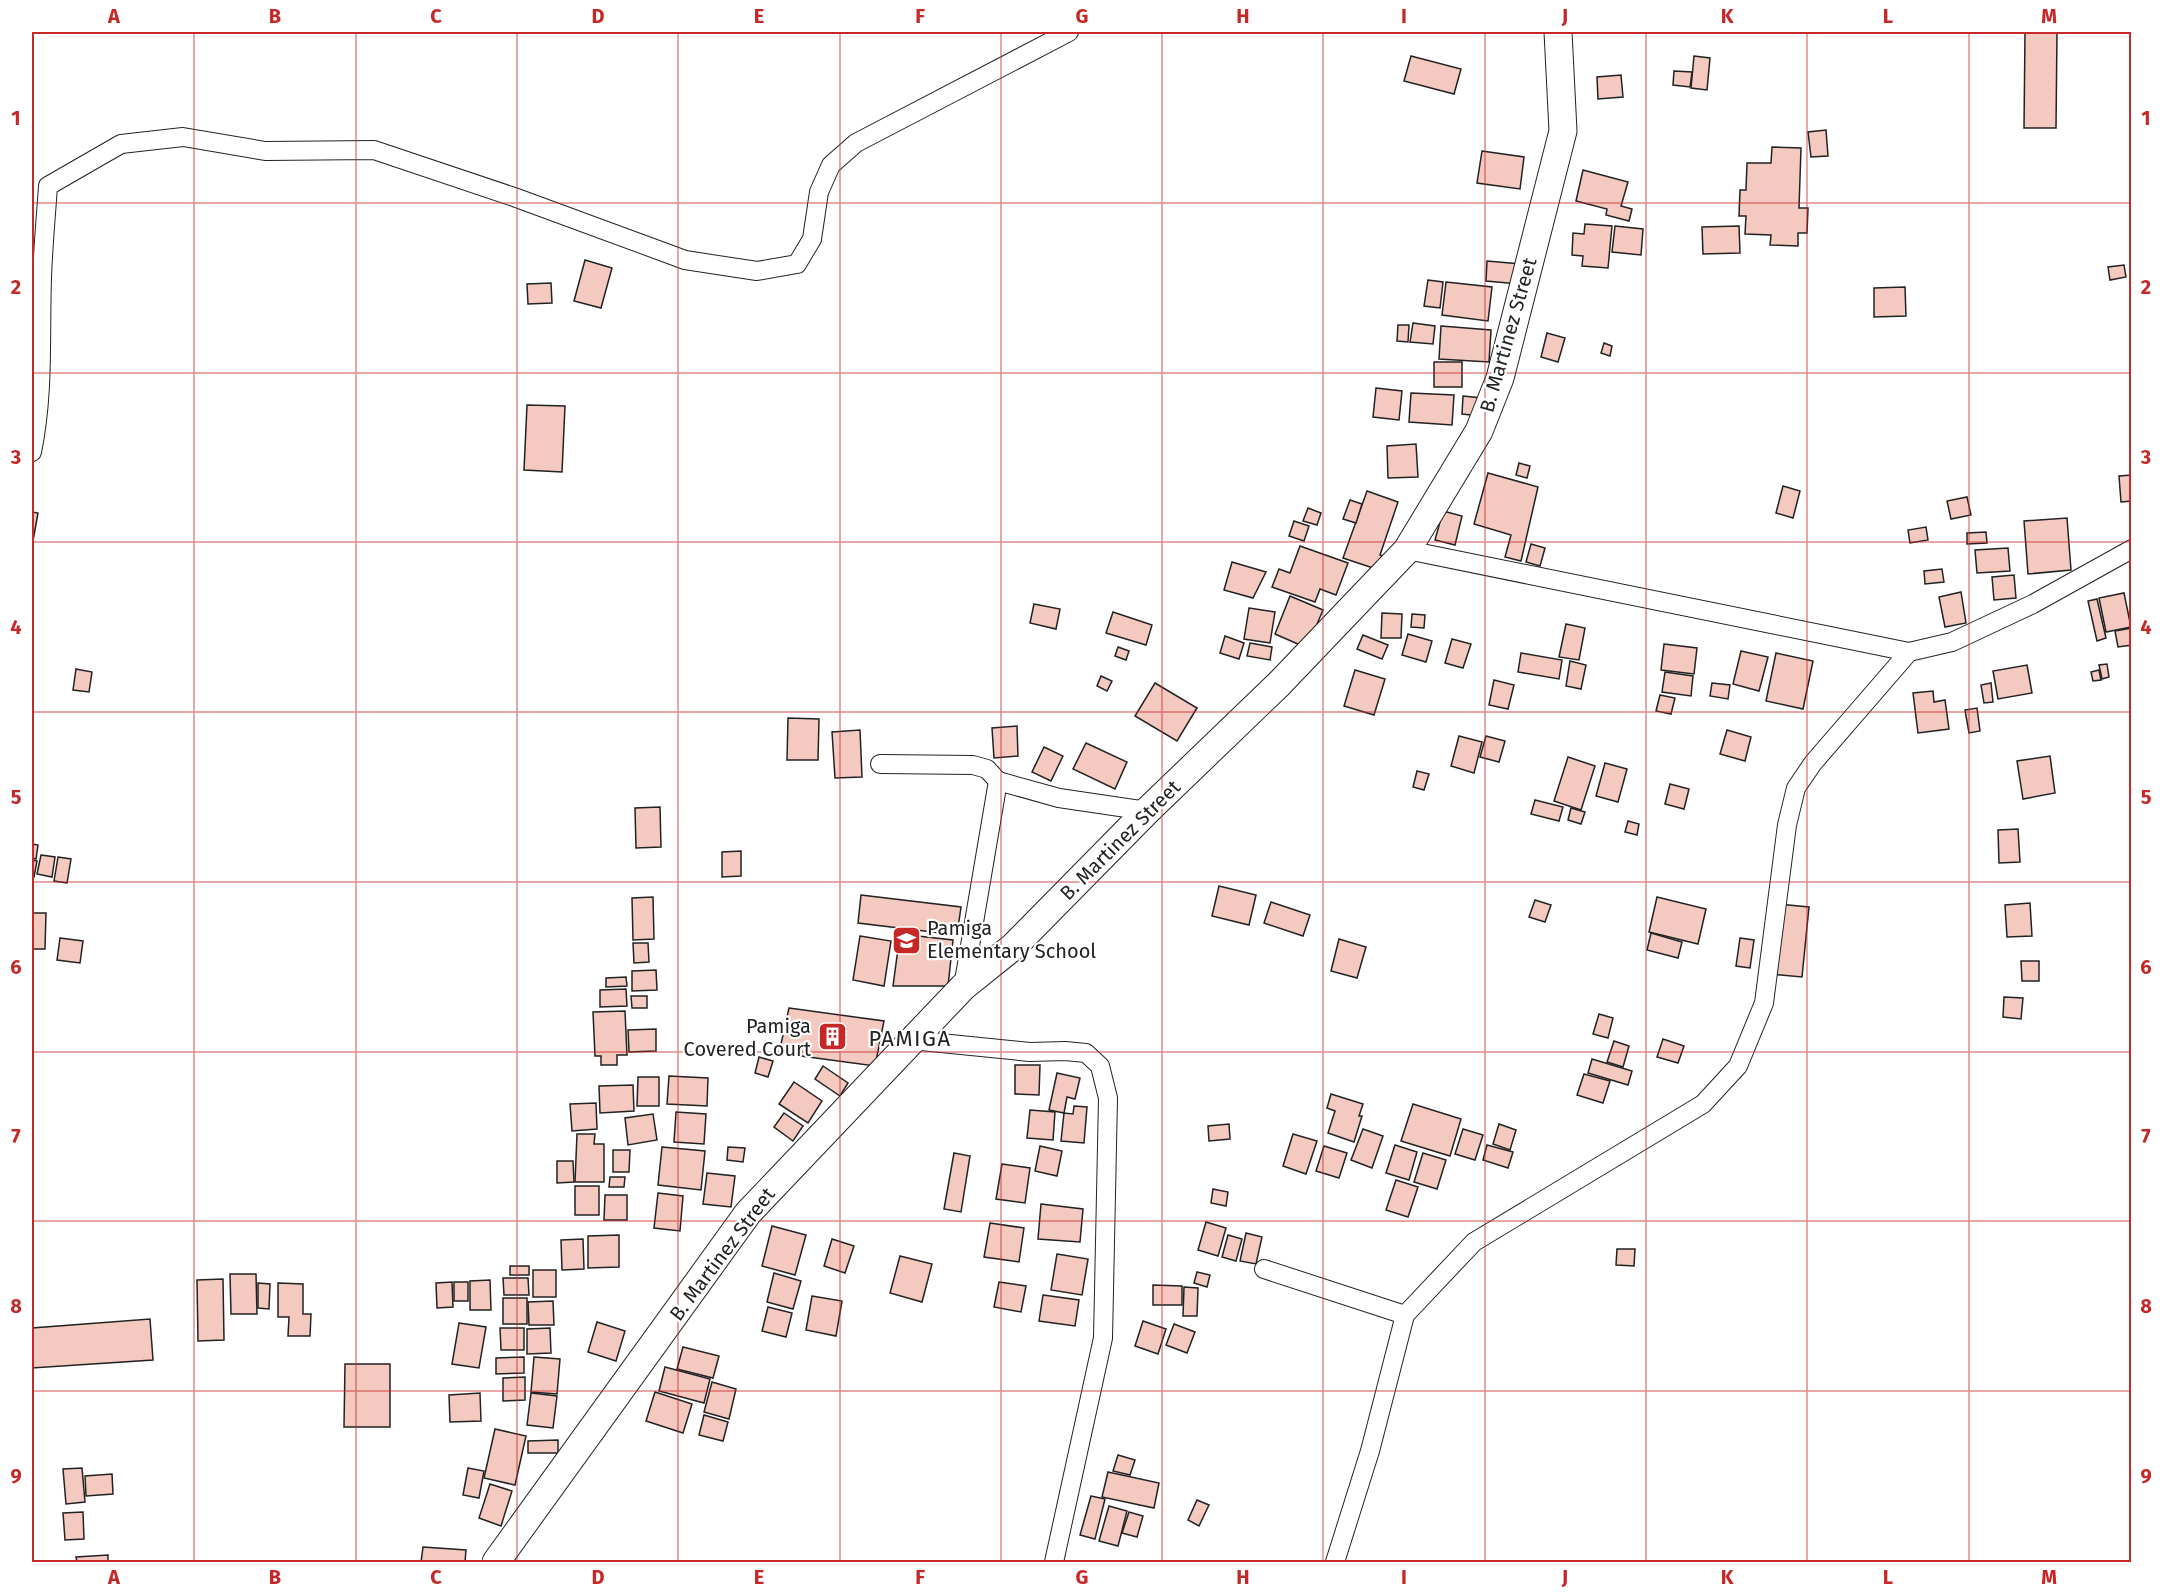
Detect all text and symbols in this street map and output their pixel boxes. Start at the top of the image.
text: A [107,4,121,28]
text: B [269,4,281,28]
text: C [430,4,442,28]
text: D [591,4,605,28]
text: E [754,4,764,28]
text: F [915,4,925,28]
text: G [1076,4,1088,28]
text: H [1236,4,1250,28]
text: I [1401,4,1407,28]
text: J [1561,4,1568,28]
text: K [1721,4,1734,28]
text: L [1883,4,1893,28]
text: M [2041,4,2057,28]
text: 1 [11,106,21,130]
text: 1 [2141,106,2151,130]
street label: B. Martinez Street [1474,254,1542,415]
text: 2 [11,275,21,299]
text: 2 [2141,275,2151,299]
text: 3 [10,445,21,469]
text: 3 [2140,445,2151,469]
text: 4 [10,615,22,639]
text: 4 [2140,615,2152,639]
street label: B. Martinez Street [1055,774,1186,905]
text: 5 [11,785,22,809]
text: 5 [2141,785,2152,809]
place label: Pamiga Elementary School [927,916,1096,963]
school or university icon: Pamiga Elementary School [890,924,922,956]
text: 6 [10,955,22,979]
text: 6 [2140,955,2152,979]
place label: Pamiga Covered Court [684,1014,812,1061]
building icon: Pamiga Covered Court [816,1021,848,1053]
district label: PAMIGA [868,1025,952,1052]
text: 7 [11,1124,21,1148]
text: 7 [2141,1124,2151,1148]
street label: B. Martinez Street [664,1182,780,1325]
text: 8 [10,1294,22,1318]
text: 8 [2140,1294,2152,1318]
text: 9 [10,1464,22,1488]
text: 9 [2140,1464,2152,1488]
text: A [107,1565,121,1589]
text: B [269,1565,281,1589]
text: C [430,1565,442,1589]
text: D [591,1565,605,1589]
text: E [754,1565,764,1589]
text: F [915,1565,925,1589]
text: G [1076,1565,1088,1589]
text: H [1236,1565,1250,1589]
text: I [1401,1565,1407,1589]
text: J [1561,1565,1568,1589]
text: K [1721,1565,1734,1589]
text: L [1883,1565,1893,1589]
text: M [2041,1565,2057,1589]

